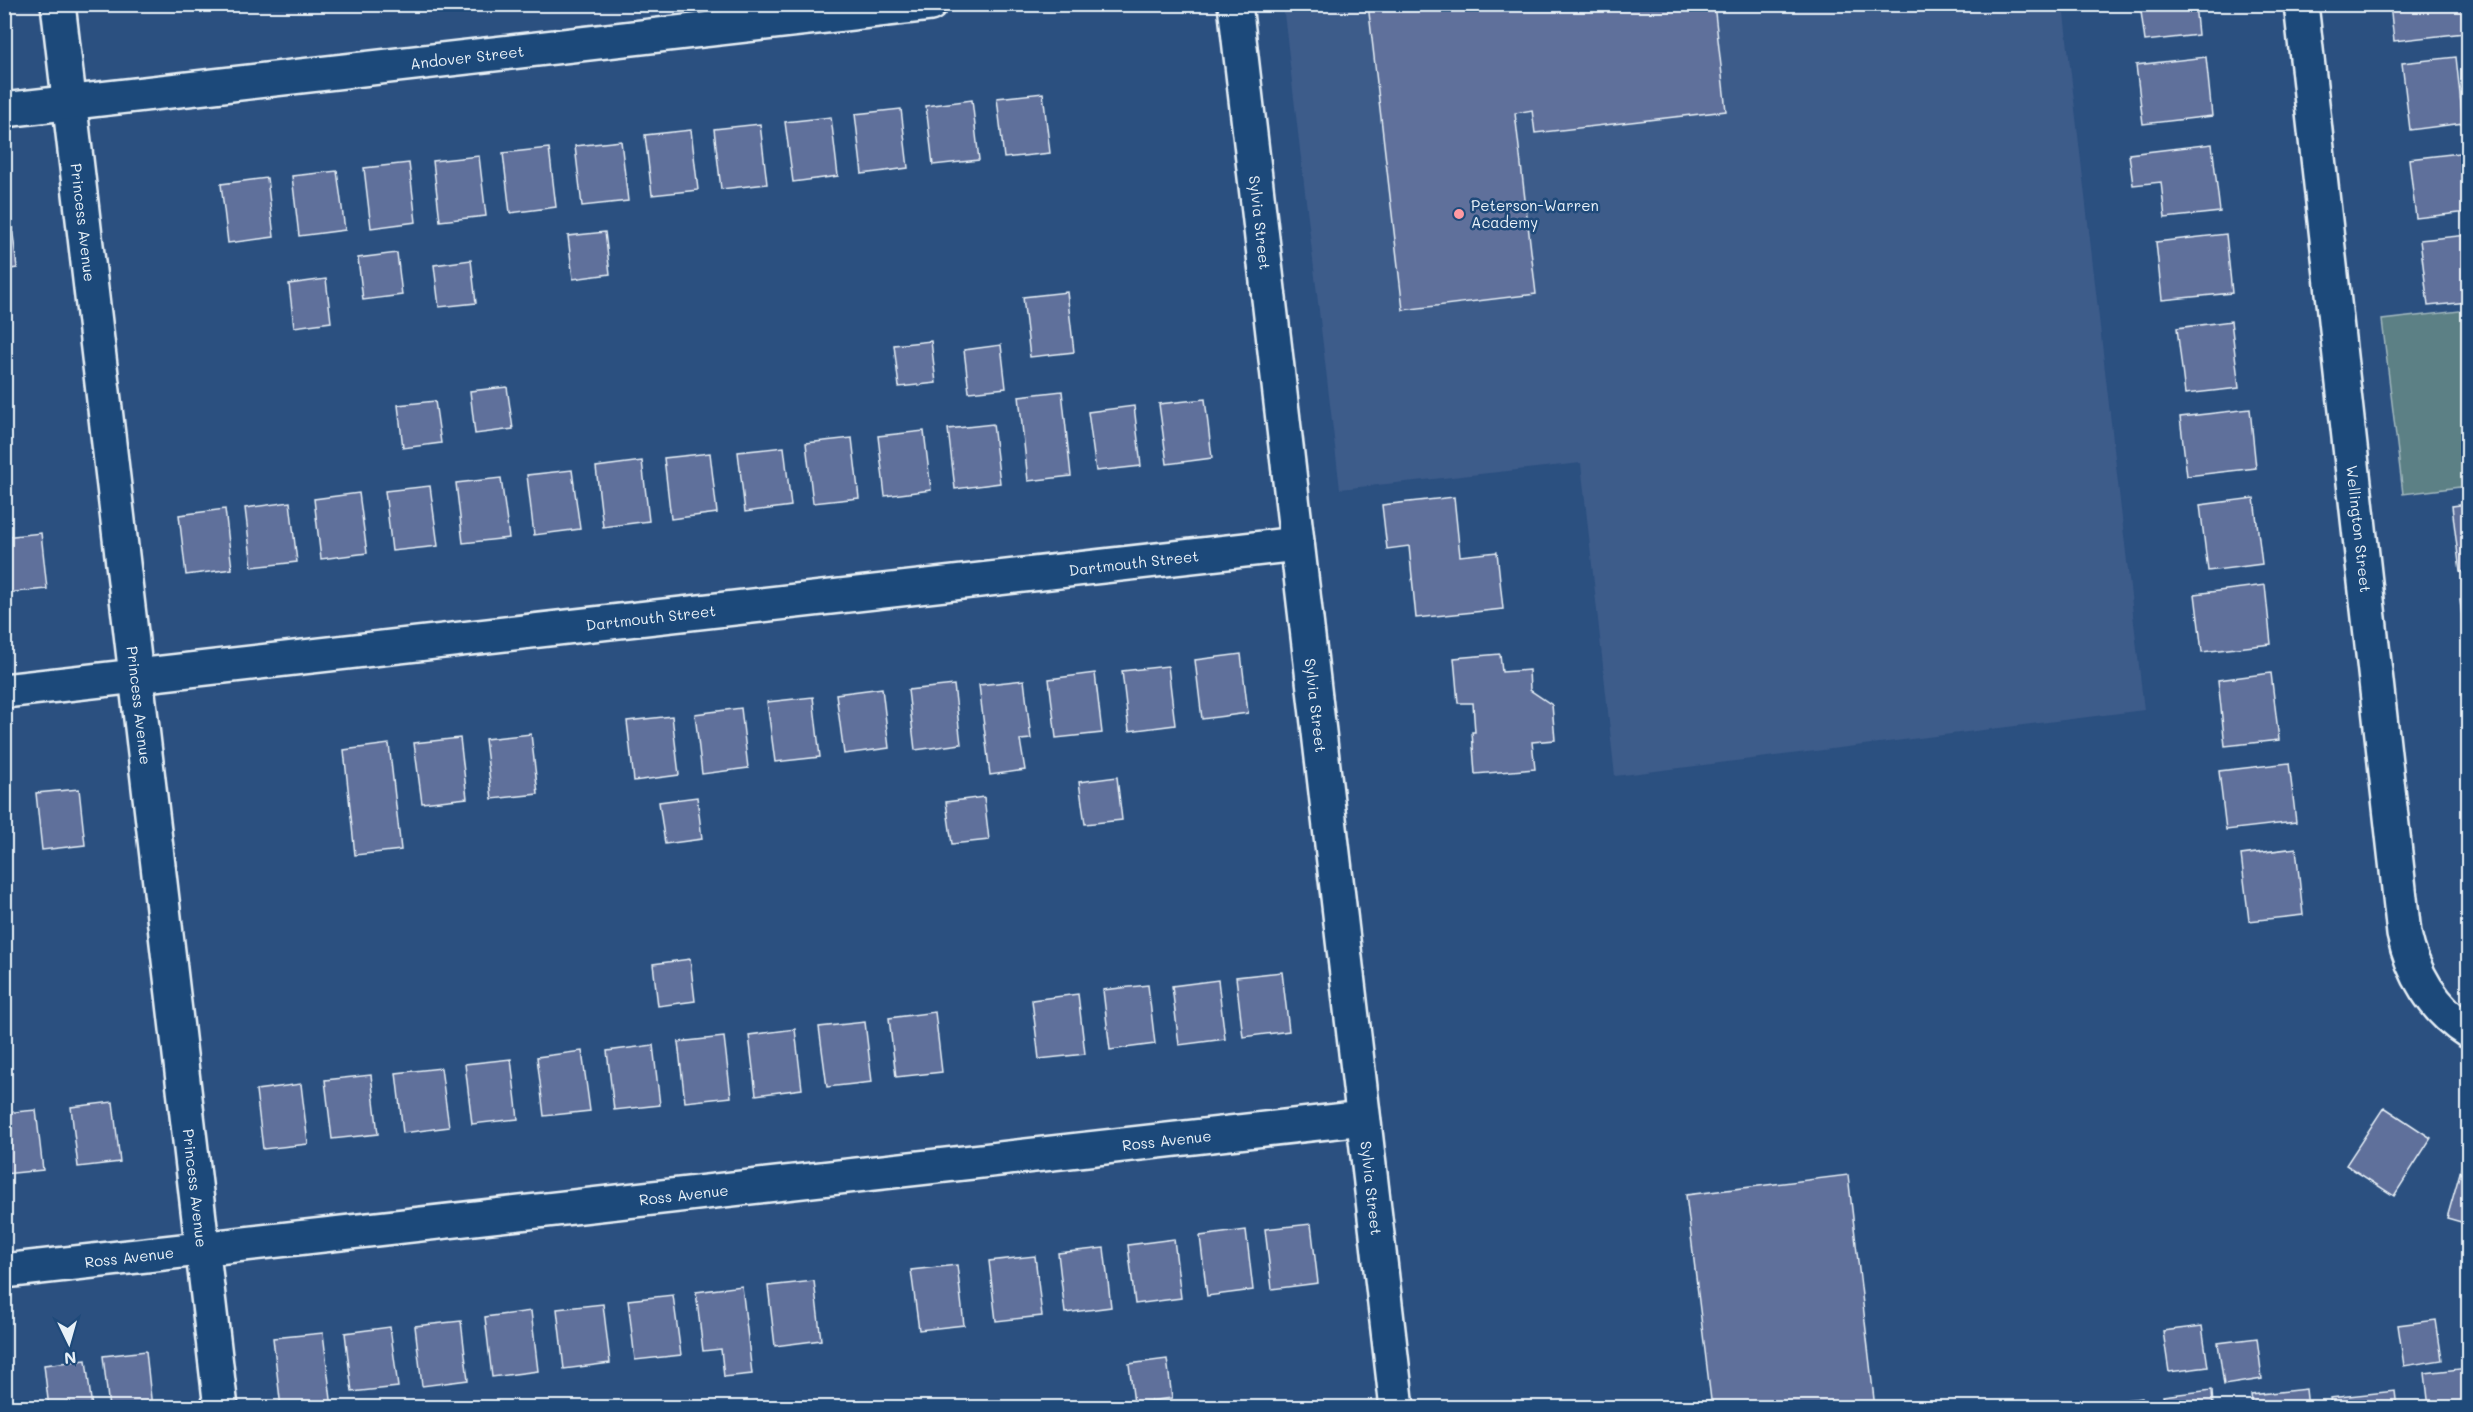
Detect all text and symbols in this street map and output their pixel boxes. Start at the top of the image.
street label: Andover Street [409,41,525,73]
street label: Princess Avenue [67,162,100,283]
street label: Sylvia Street [1245,174,1276,271]
place label: Peterson-Warren Academy [1471,195,1599,232]
marker: Peterson-Warren Academy [1452,207,1466,221]
street label: Wellington Street [2342,464,2376,594]
street label: Dartmouth Street [1068,545,1200,580]
street label: Dartmouth Street [585,600,717,635]
street label: Princess Avenue [123,645,156,766]
street label: Sylvia Street [1301,657,1331,753]
street label: Ross Avenue [1121,1125,1212,1155]
street label: Princess Avenue [179,1128,212,1248]
street label: Sylvia Street [1356,1140,1387,1236]
street label: Ross Avenue [638,1180,729,1209]
street label: Ross Avenue [83,1242,175,1272]
north arrow [39,1313,99,1373]
text: N [63,1347,77,1369]

